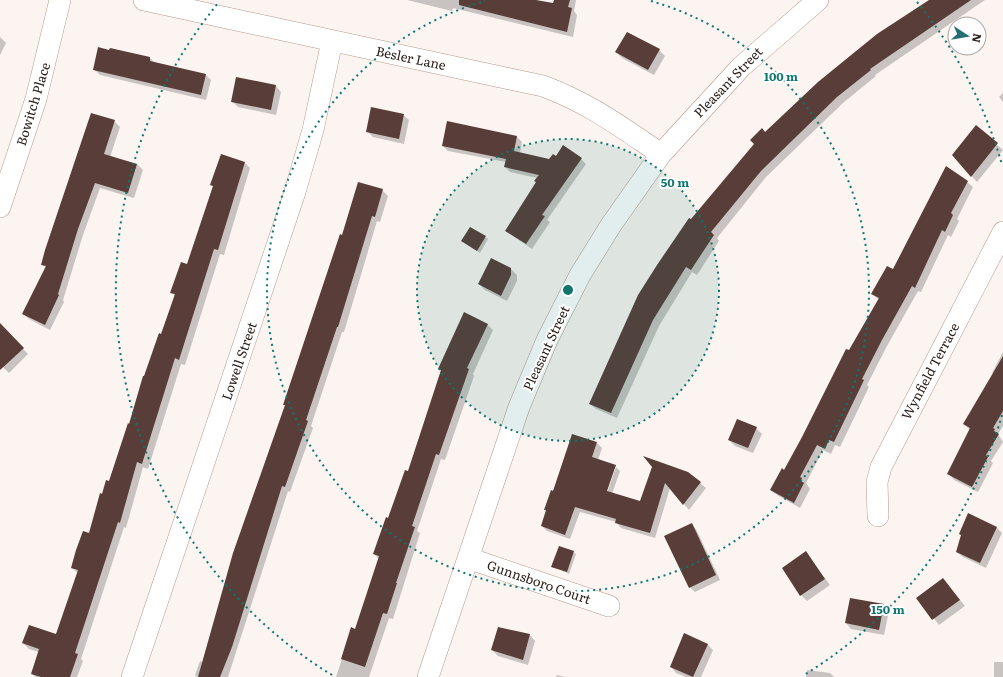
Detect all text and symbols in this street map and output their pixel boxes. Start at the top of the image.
north arrow [947,16,987,56]
text: N [969,32,987,44]
street label: Besler Lane [374,41,448,74]
street label: Pleasant Street [689,42,767,121]
street label: Bowitch Place [11,60,54,148]
text: 100 m [764,67,798,85]
text: 50 m [661,173,689,191]
centre of rings [561,283,575,297]
street label: Pleasant Street [518,302,574,393]
street label: Lowell Street [216,318,261,403]
street label: Wynfield Terrace [896,319,963,423]
street label: Gunnsboro Court [485,555,594,608]
text: 150 m [871,600,905,618]

